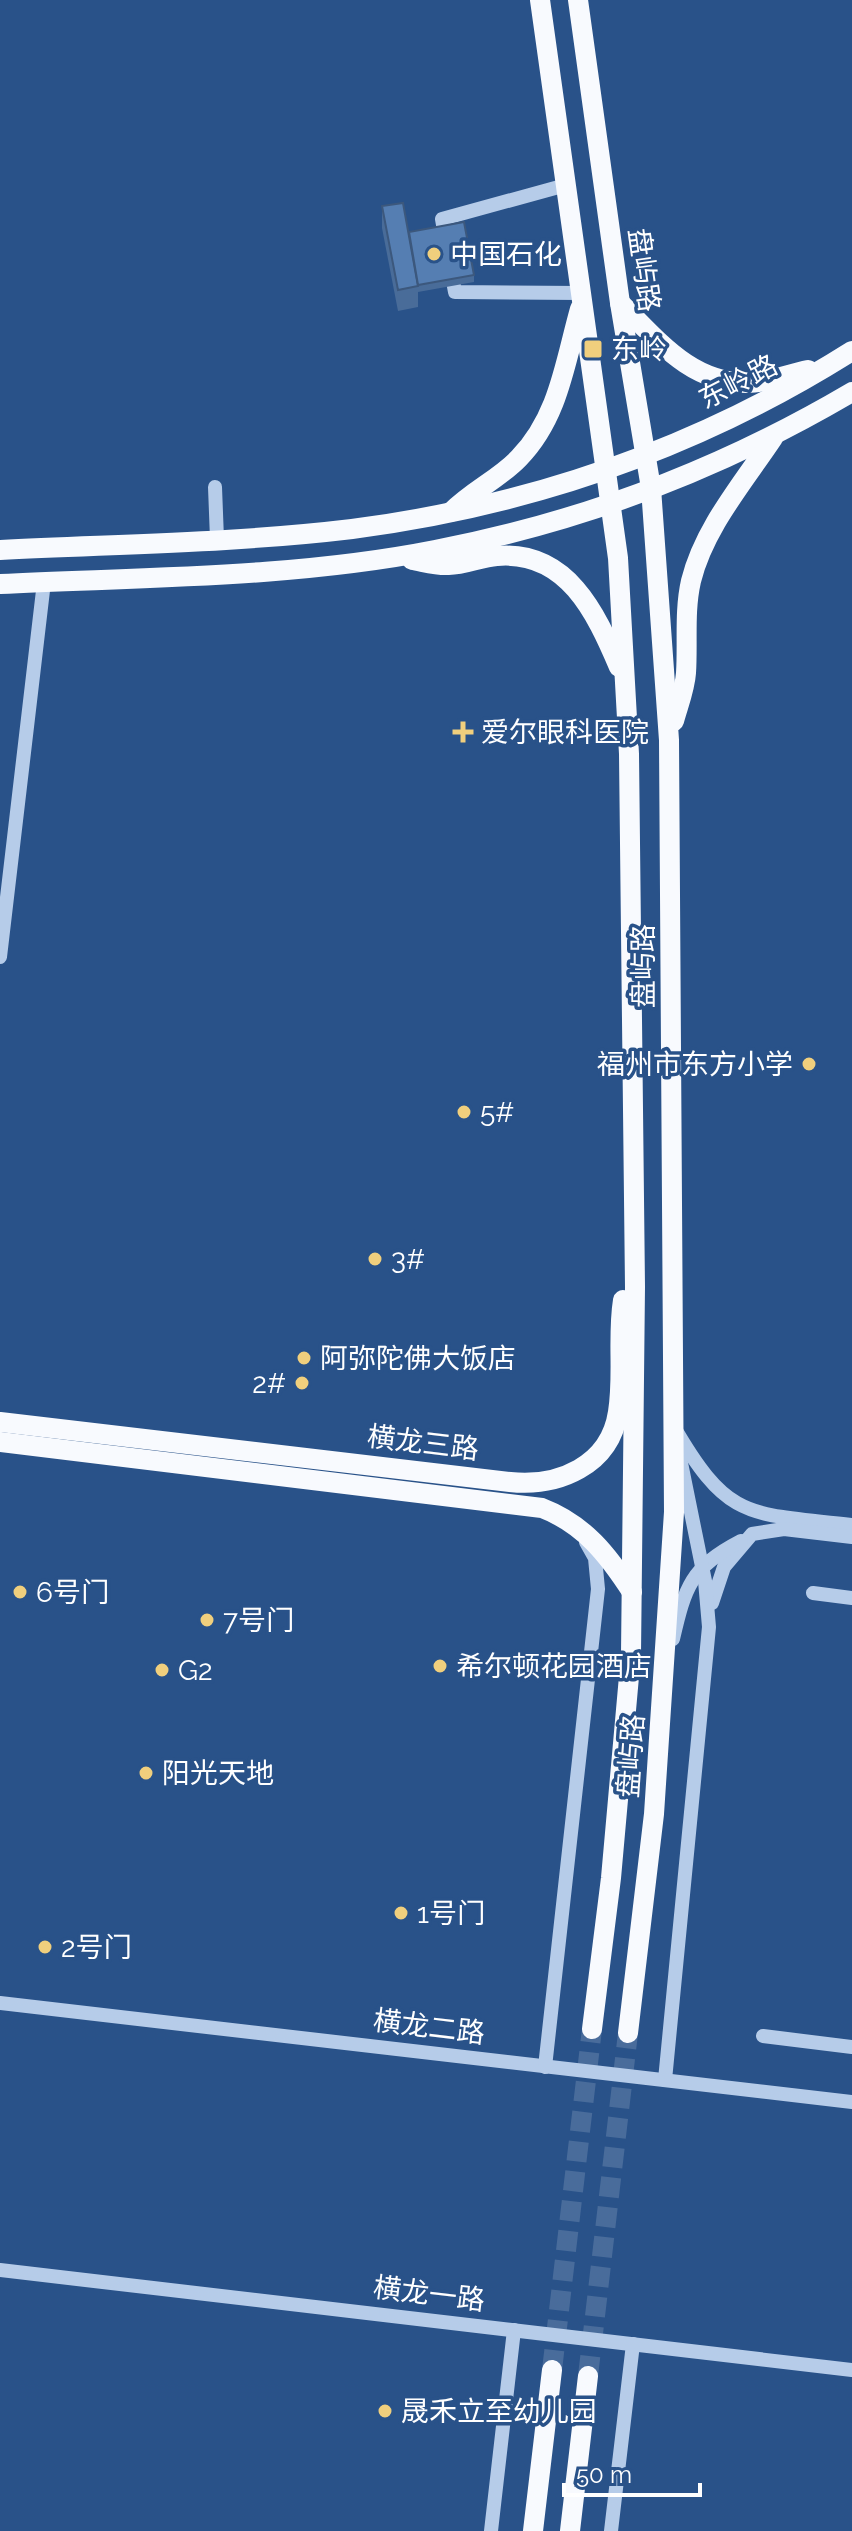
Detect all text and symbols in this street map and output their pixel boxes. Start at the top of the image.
street label: 盘屿路 [622,226,666,314]
place label: 中国石化 [450,238,562,271]
marker: 中国石化 [425,245,443,263]
place label: 东岭 [611,333,667,366]
marker: 东岭 [582,338,604,360]
street label: 东岭路 [693,348,783,416]
place label: 爱尔眼科医院 [481,716,649,749]
marker: 爱尔眼科医院 [452,721,474,743]
street label: 盘屿路 [627,924,660,1008]
place label: 福州市东方小学 [597,1048,793,1081]
marker: 福州市东方小学 [800,1055,818,1073]
place label: 5# [480,1096,514,1129]
marker: 5# [455,1103,473,1121]
place label: 3# [391,1243,425,1276]
marker: 3# [366,1250,384,1268]
place label: 阿弥陀佛大饭店 [320,1342,516,1375]
marker: 阿弥陀佛大饭店 [295,1349,313,1367]
place label: 2# [252,1367,286,1400]
marker: 2# [293,1374,311,1392]
street label: 横龙三路 [365,1420,481,1466]
place label: 6号门 [36,1576,109,1609]
marker: 6号门 [11,1583,29,1601]
place label: 7号门 [223,1604,294,1637]
marker: 7号门 [198,1611,216,1629]
place label: 希尔顿花园酒店 [456,1650,652,1683]
place label: G2 [178,1654,213,1687]
marker: 希尔顿花园酒店 [431,1657,449,1675]
marker: G2 [153,1661,171,1679]
street label: 盘屿路 [612,1713,650,1799]
place label: 阳光天地 [162,1757,274,1790]
marker: 阳光天地 [137,1764,155,1782]
place label: 1号门 [417,1897,485,1930]
marker: 1号门 [392,1904,410,1922]
place label: 2号门 [61,1931,132,1964]
marker: 2号门 [36,1938,54,1956]
street label: 横龙二路 [371,2004,487,2050]
street label: 横龙一路 [371,2271,487,2317]
place label: 晟禾立至幼儿园 [401,2395,597,2428]
marker: 晟禾立至幼儿园 [376,2402,394,2420]
scale bar [564,2447,700,2497]
text: 50 m [576,2460,632,2489]

